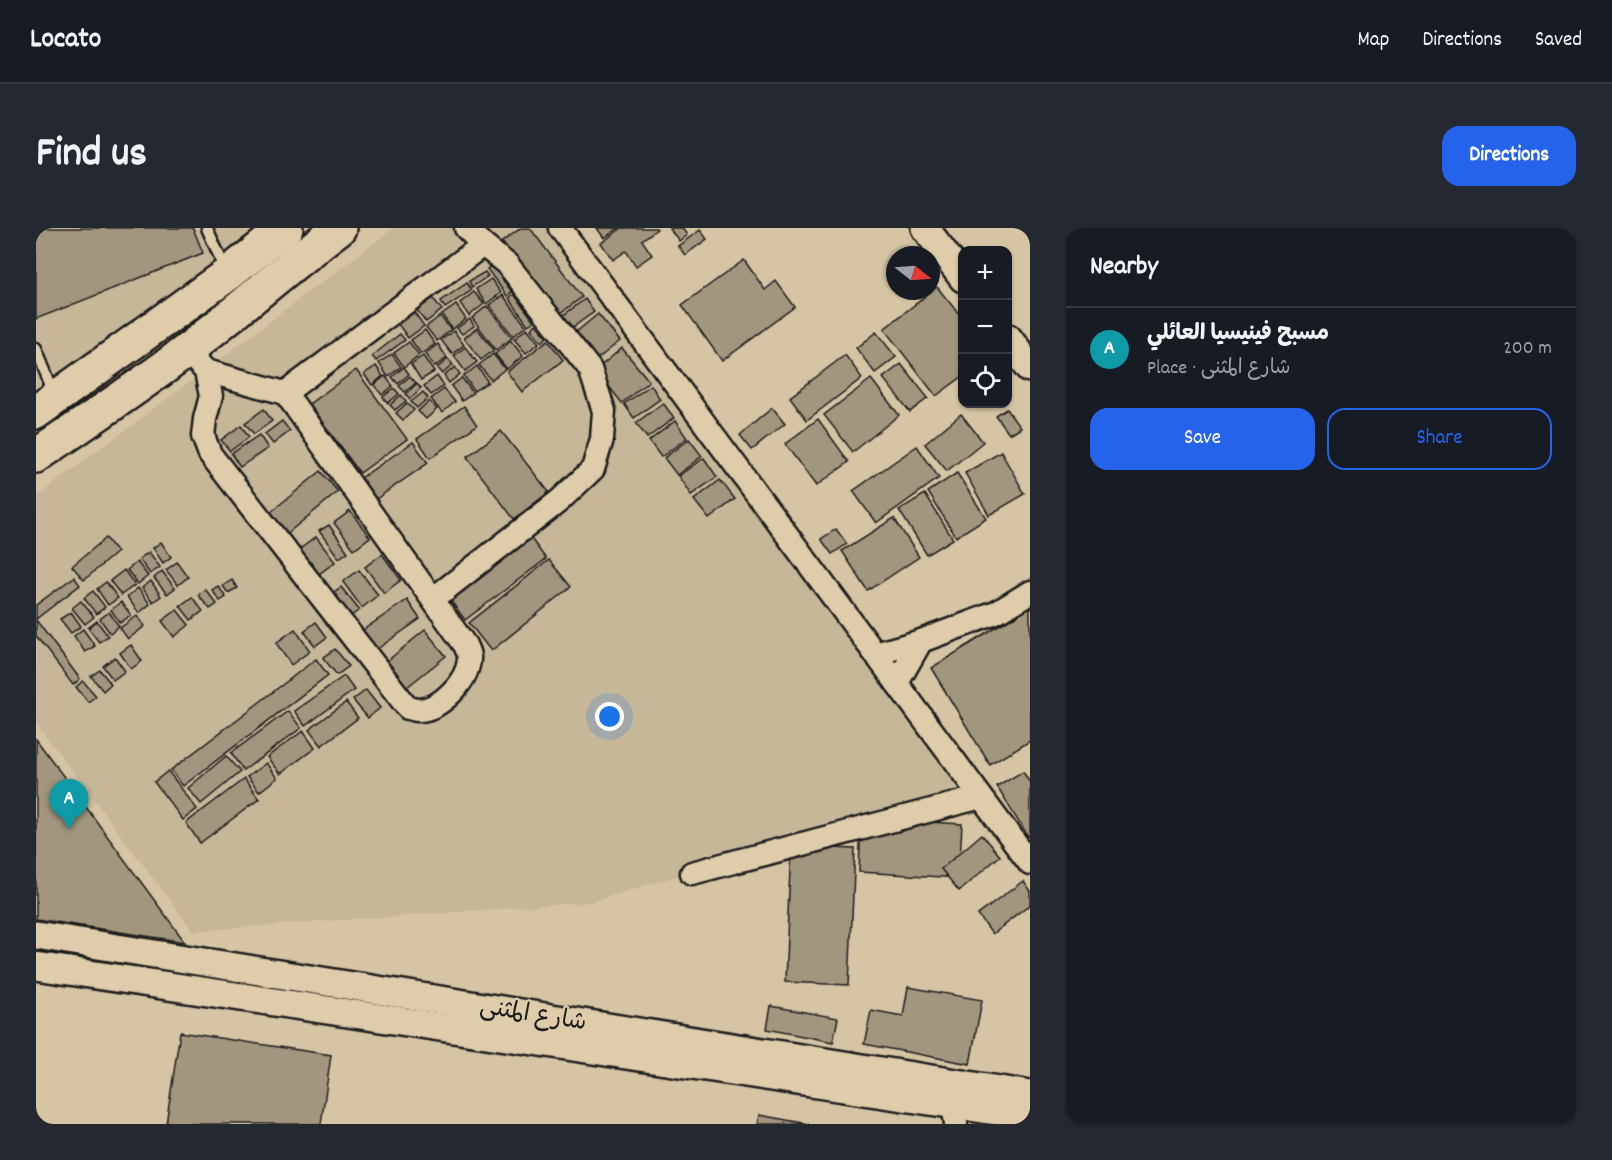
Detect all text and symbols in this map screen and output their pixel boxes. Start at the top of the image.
text: Locato [30,21,101,61]
text: Map [1358,26,1389,56]
text: Directions [1422,26,1502,56]
text: Saved [1535,26,1582,56]
text: Find us [36,126,147,186]
button: Directions [1442,126,1576,186]
north arrow [886,246,940,300]
map controls [958,246,1012,408]
button: + [958,246,1012,300]
text: Nearby [1090,249,1158,286]
button: − [958,300,1012,354]
text: مسبح فينيسيا العائلي [1147,319,1329,350]
text: A [1104,335,1115,363]
text: 200 m [1503,335,1552,363]
button: locate [958,354,1012,408]
text: Place · شارع المثنى [1147,355,1291,383]
button: Save [1090,408,1315,470]
button: Share [1327,408,1552,470]
your location [595,702,624,731]
pin: A [50,780,88,829]
street label: شارع المثنى [477,991,589,1041]

